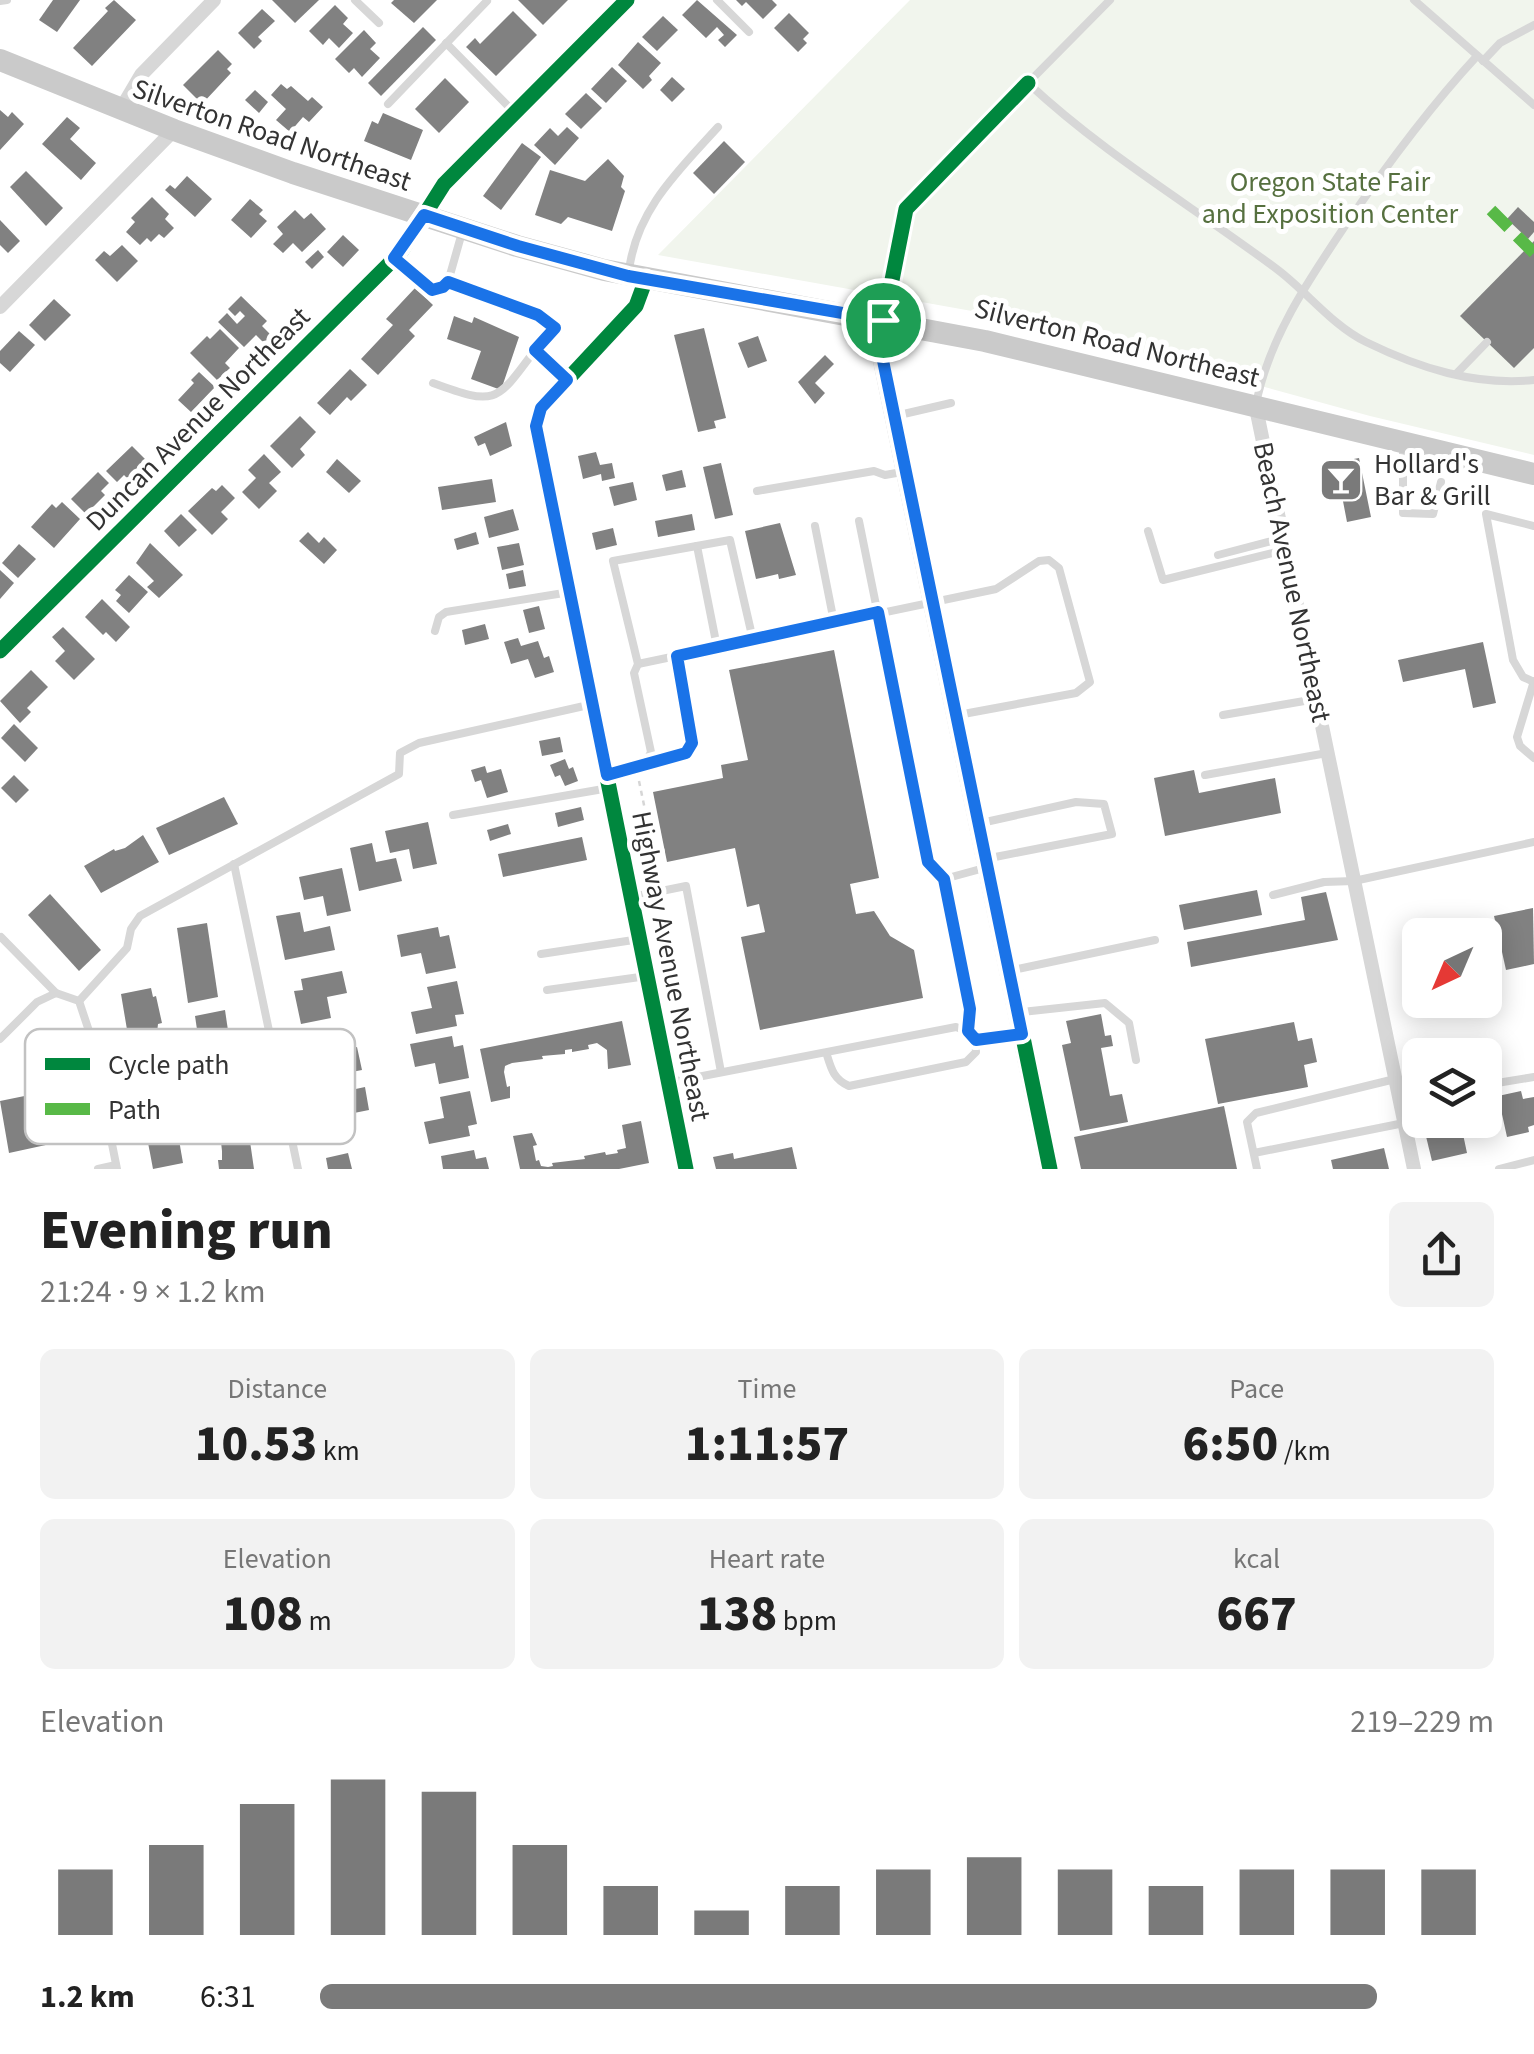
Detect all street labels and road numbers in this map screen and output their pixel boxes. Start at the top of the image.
street label: Silverton Road Northeast [127,68,417,202]
street label: Silverton Road Northeast [970,288,1264,398]
street label: Duncan Avenue Northeast [77,297,320,540]
street label: Beach Avenue Northeast [1243,438,1341,726]
street label: Highway Avenue Northeast [621,808,721,1125]

